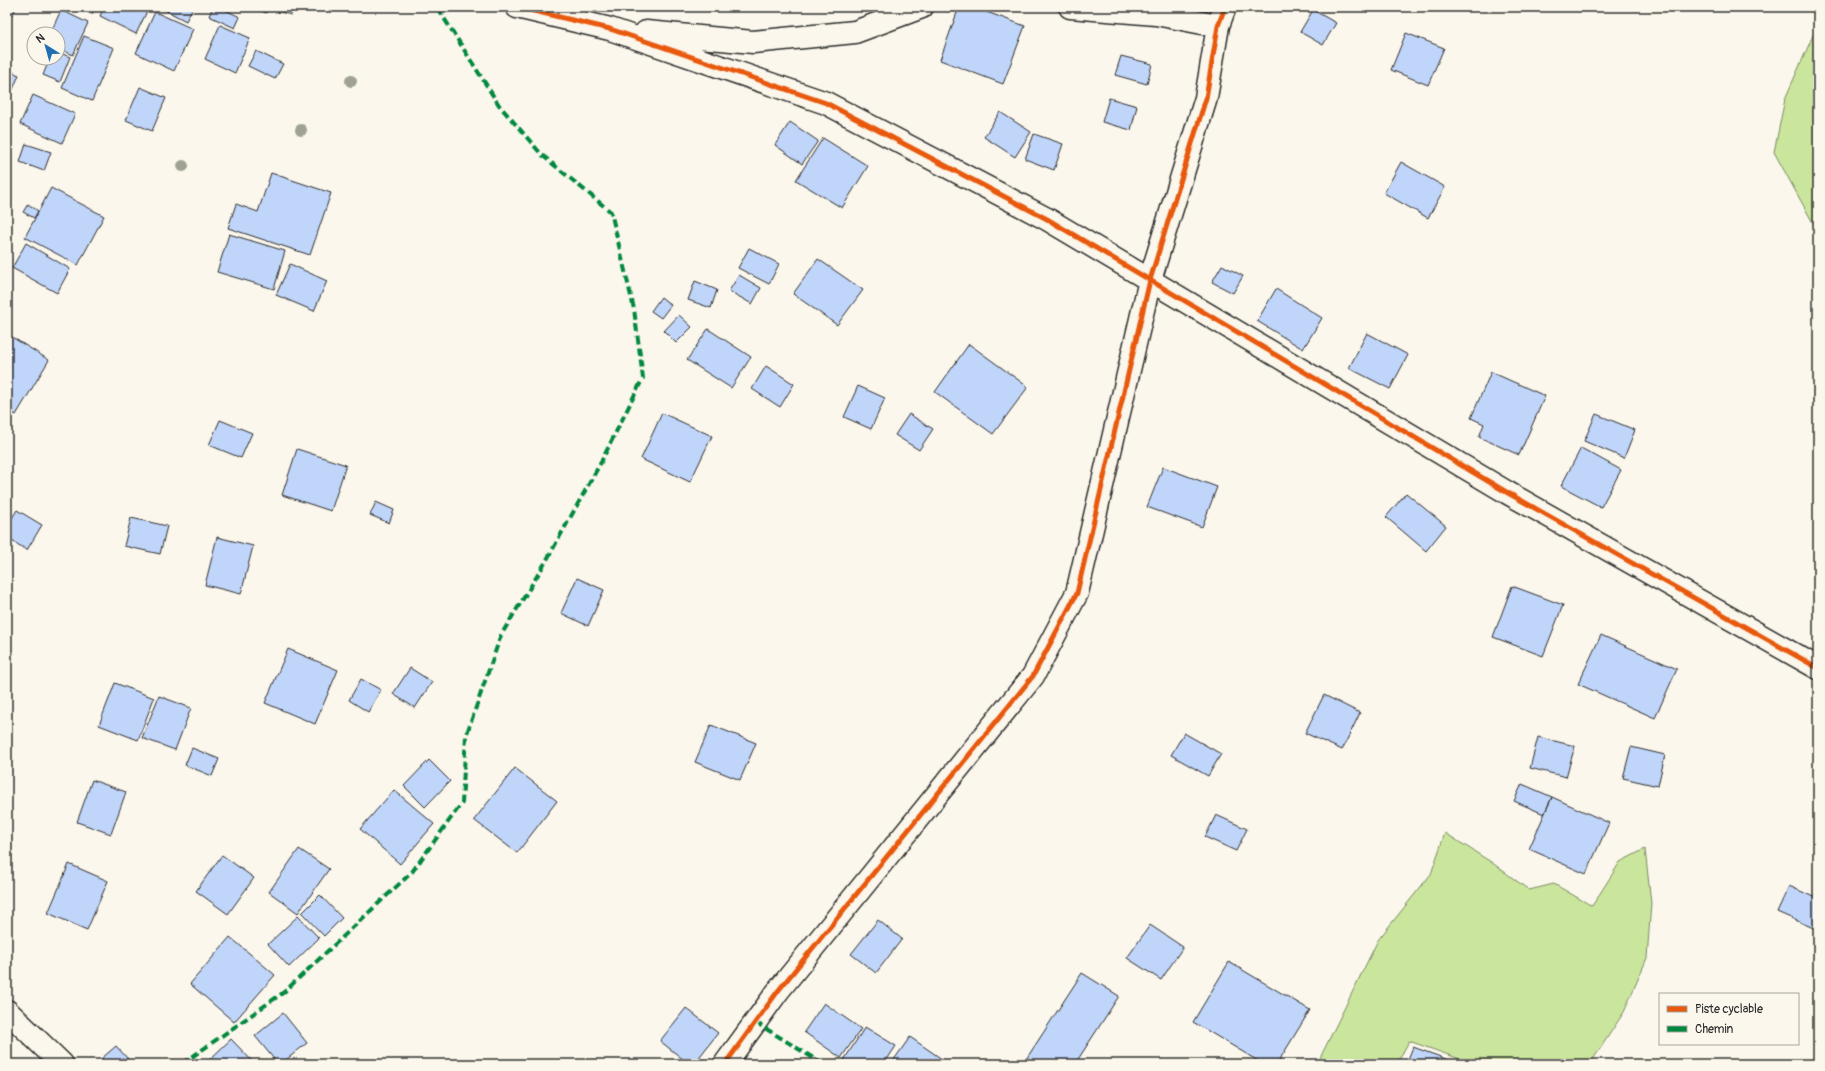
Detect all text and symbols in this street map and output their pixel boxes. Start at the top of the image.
north arrow [26,26,66,66]
text: N [33,31,48,46]
legend [1659,993,1799,1045]
text: Piste cyclable [1695,1002,1763,1017]
text: Chemin [1695,1022,1734,1037]

